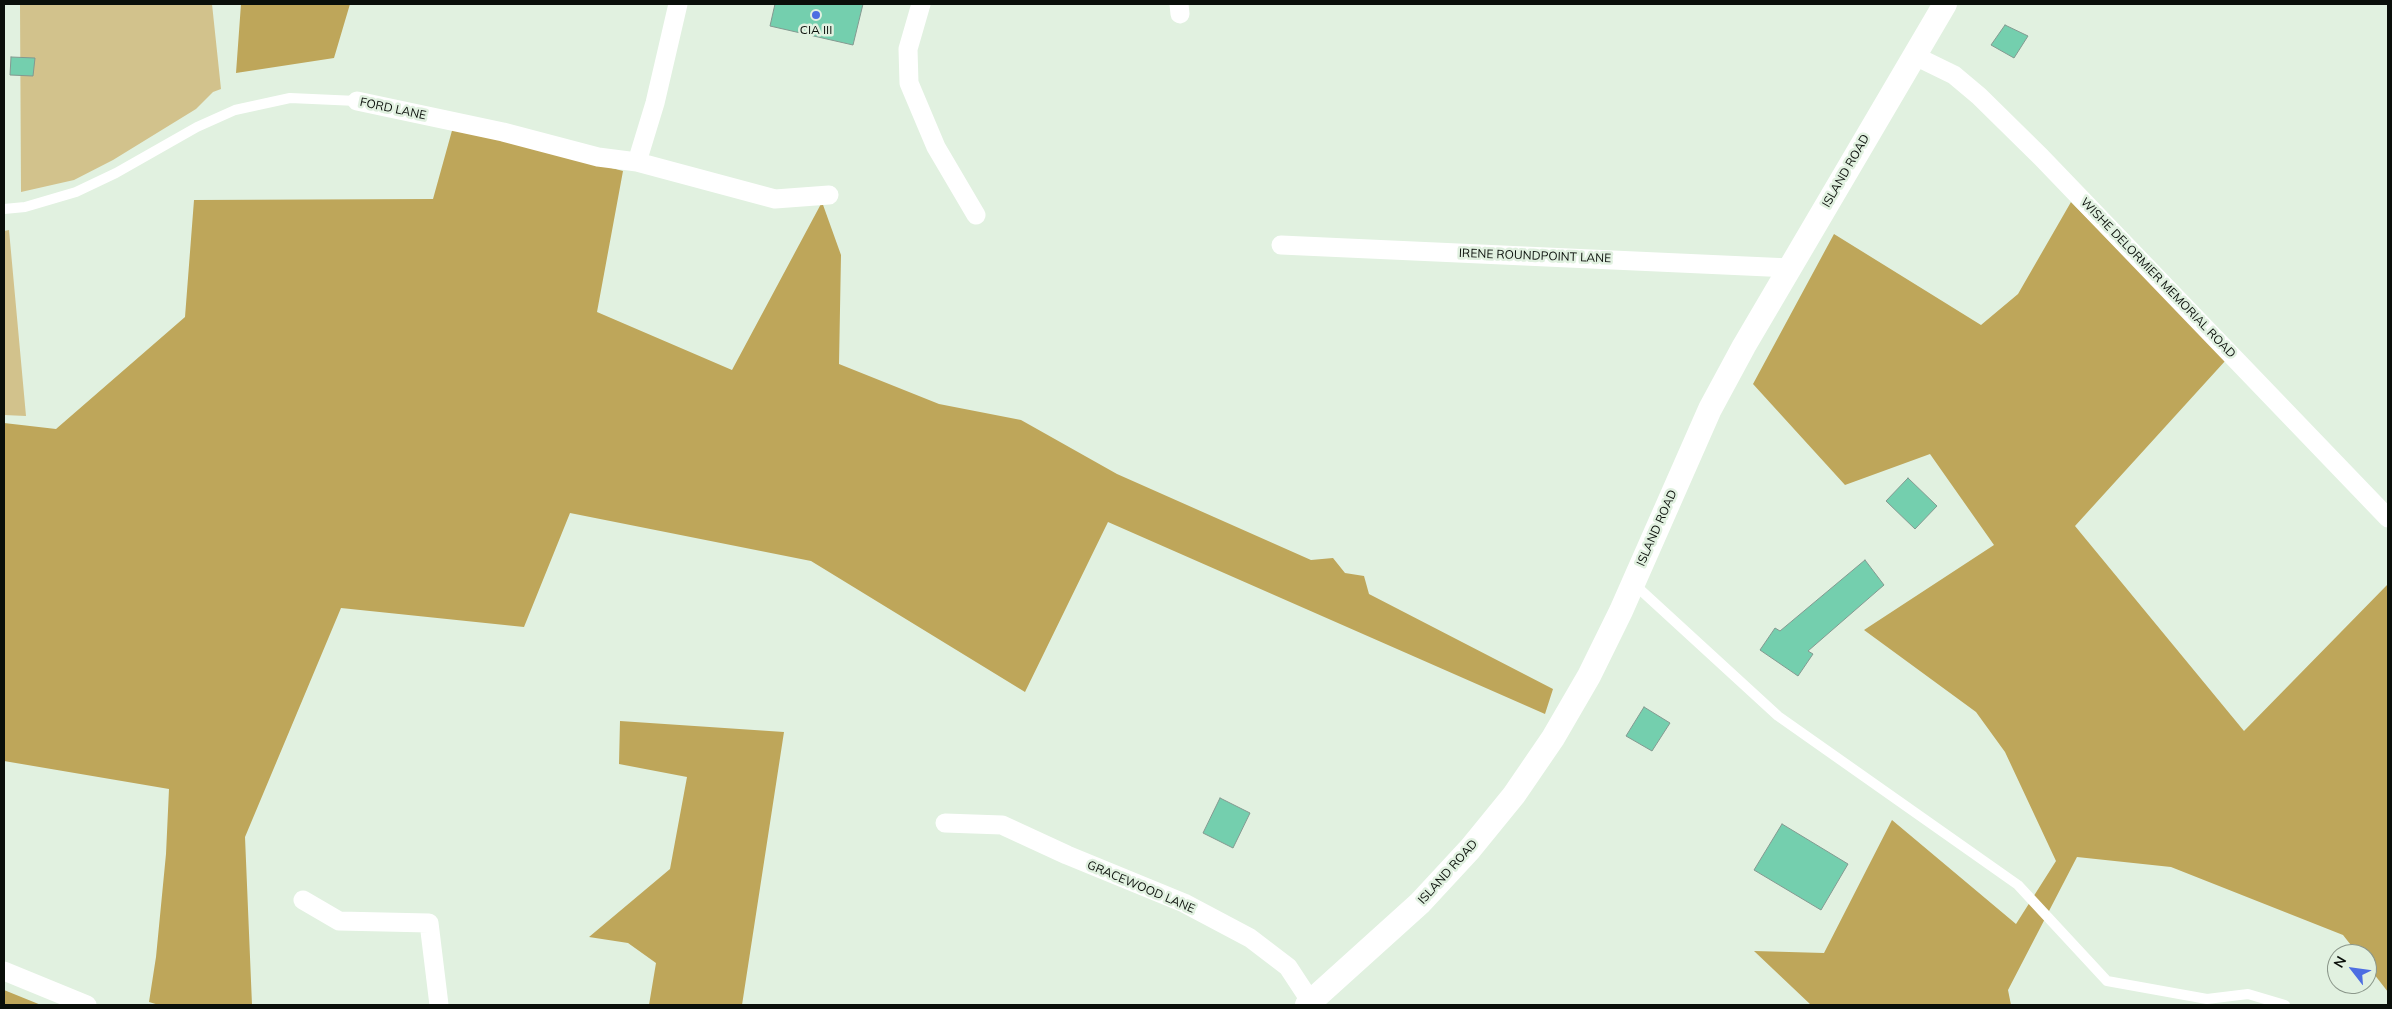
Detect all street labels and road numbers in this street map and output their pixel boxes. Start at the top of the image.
street label: FORD LANE [359,95,427,123]
street label: ISLAND ROAD [1819,132,1873,210]
street label: WISHE DELORMIER MEMORIAL ROAD [2078,195,2238,361]
street label: IRENE ROUNDPOINT LANE [1459,246,1611,266]
street label: ISLAND ROAD [1634,488,1680,568]
street label: ISLAND ROAD [1415,837,1481,907]
street label: GRACEWOOD LANE [1085,858,1197,916]

